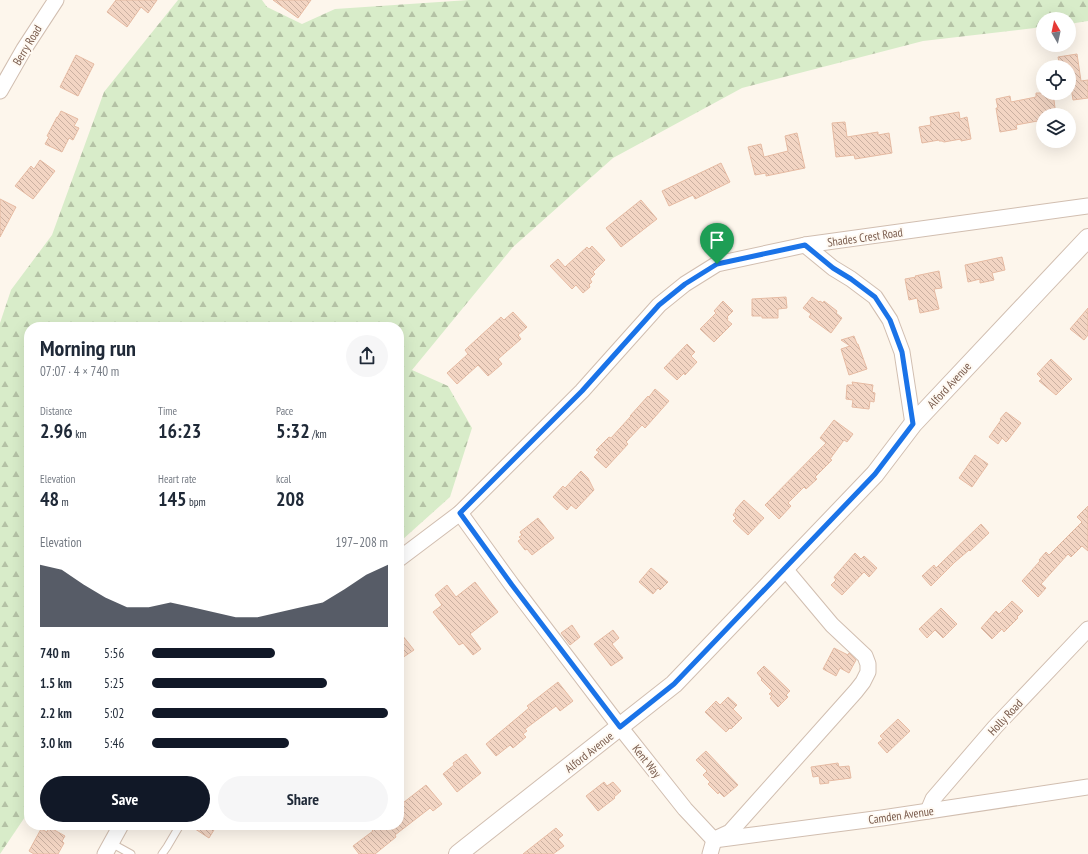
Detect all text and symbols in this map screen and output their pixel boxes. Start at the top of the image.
north arrow [1036,12,1076,52]
map controls [1036,12,1076,148]
street label: Berry Road [9,22,45,68]
button: locate [1036,60,1076,100]
button: layers [1036,108,1076,148]
pin [700,223,734,264]
street label: Shades Crest Road [826,224,904,250]
icon: arrive [706,229,728,251]
text: Morning run [40,334,136,362]
button: share [346,335,388,377]
street label: Alford Avenue [924,359,974,411]
text: 07:07 · 4 × 740 m [40,363,119,380]
text: Distance [40,404,72,418]
text: Time [158,404,177,418]
text: Pace [276,404,293,418]
text: 2.96 [40,418,73,444]
text: 16:23 [158,418,201,444]
text: 5:32 [276,418,310,444]
text: km [73,427,87,441]
text: /km [310,427,327,441]
text: Elevation [40,472,75,486]
text: Heart rate [158,472,196,486]
text: kcal [276,472,291,486]
text: 48 [40,486,59,512]
text: 145 [158,486,187,512]
text: 208 [276,486,305,512]
text: m [59,495,69,509]
text: bpm [187,495,206,509]
text: Elevation [40,534,82,551]
text: 197–208 m [335,534,388,551]
text: 740 m [40,645,70,662]
text: 5:56 [104,645,124,662]
text: 1.5 km [40,675,72,692]
text: 5:25 [104,675,124,692]
street label: Holly Road [984,696,1026,738]
text: 2.2 km [40,705,72,722]
text: 5:02 [104,705,124,722]
street label: Alford Avenue [562,728,616,776]
text: 3.0 km [40,735,72,752]
text: 5:46 [104,735,124,752]
street label: Kent Way [629,741,665,781]
button: Save [40,776,210,822]
button: Share [218,776,388,822]
street label: Camden Avenue [867,803,935,827]

